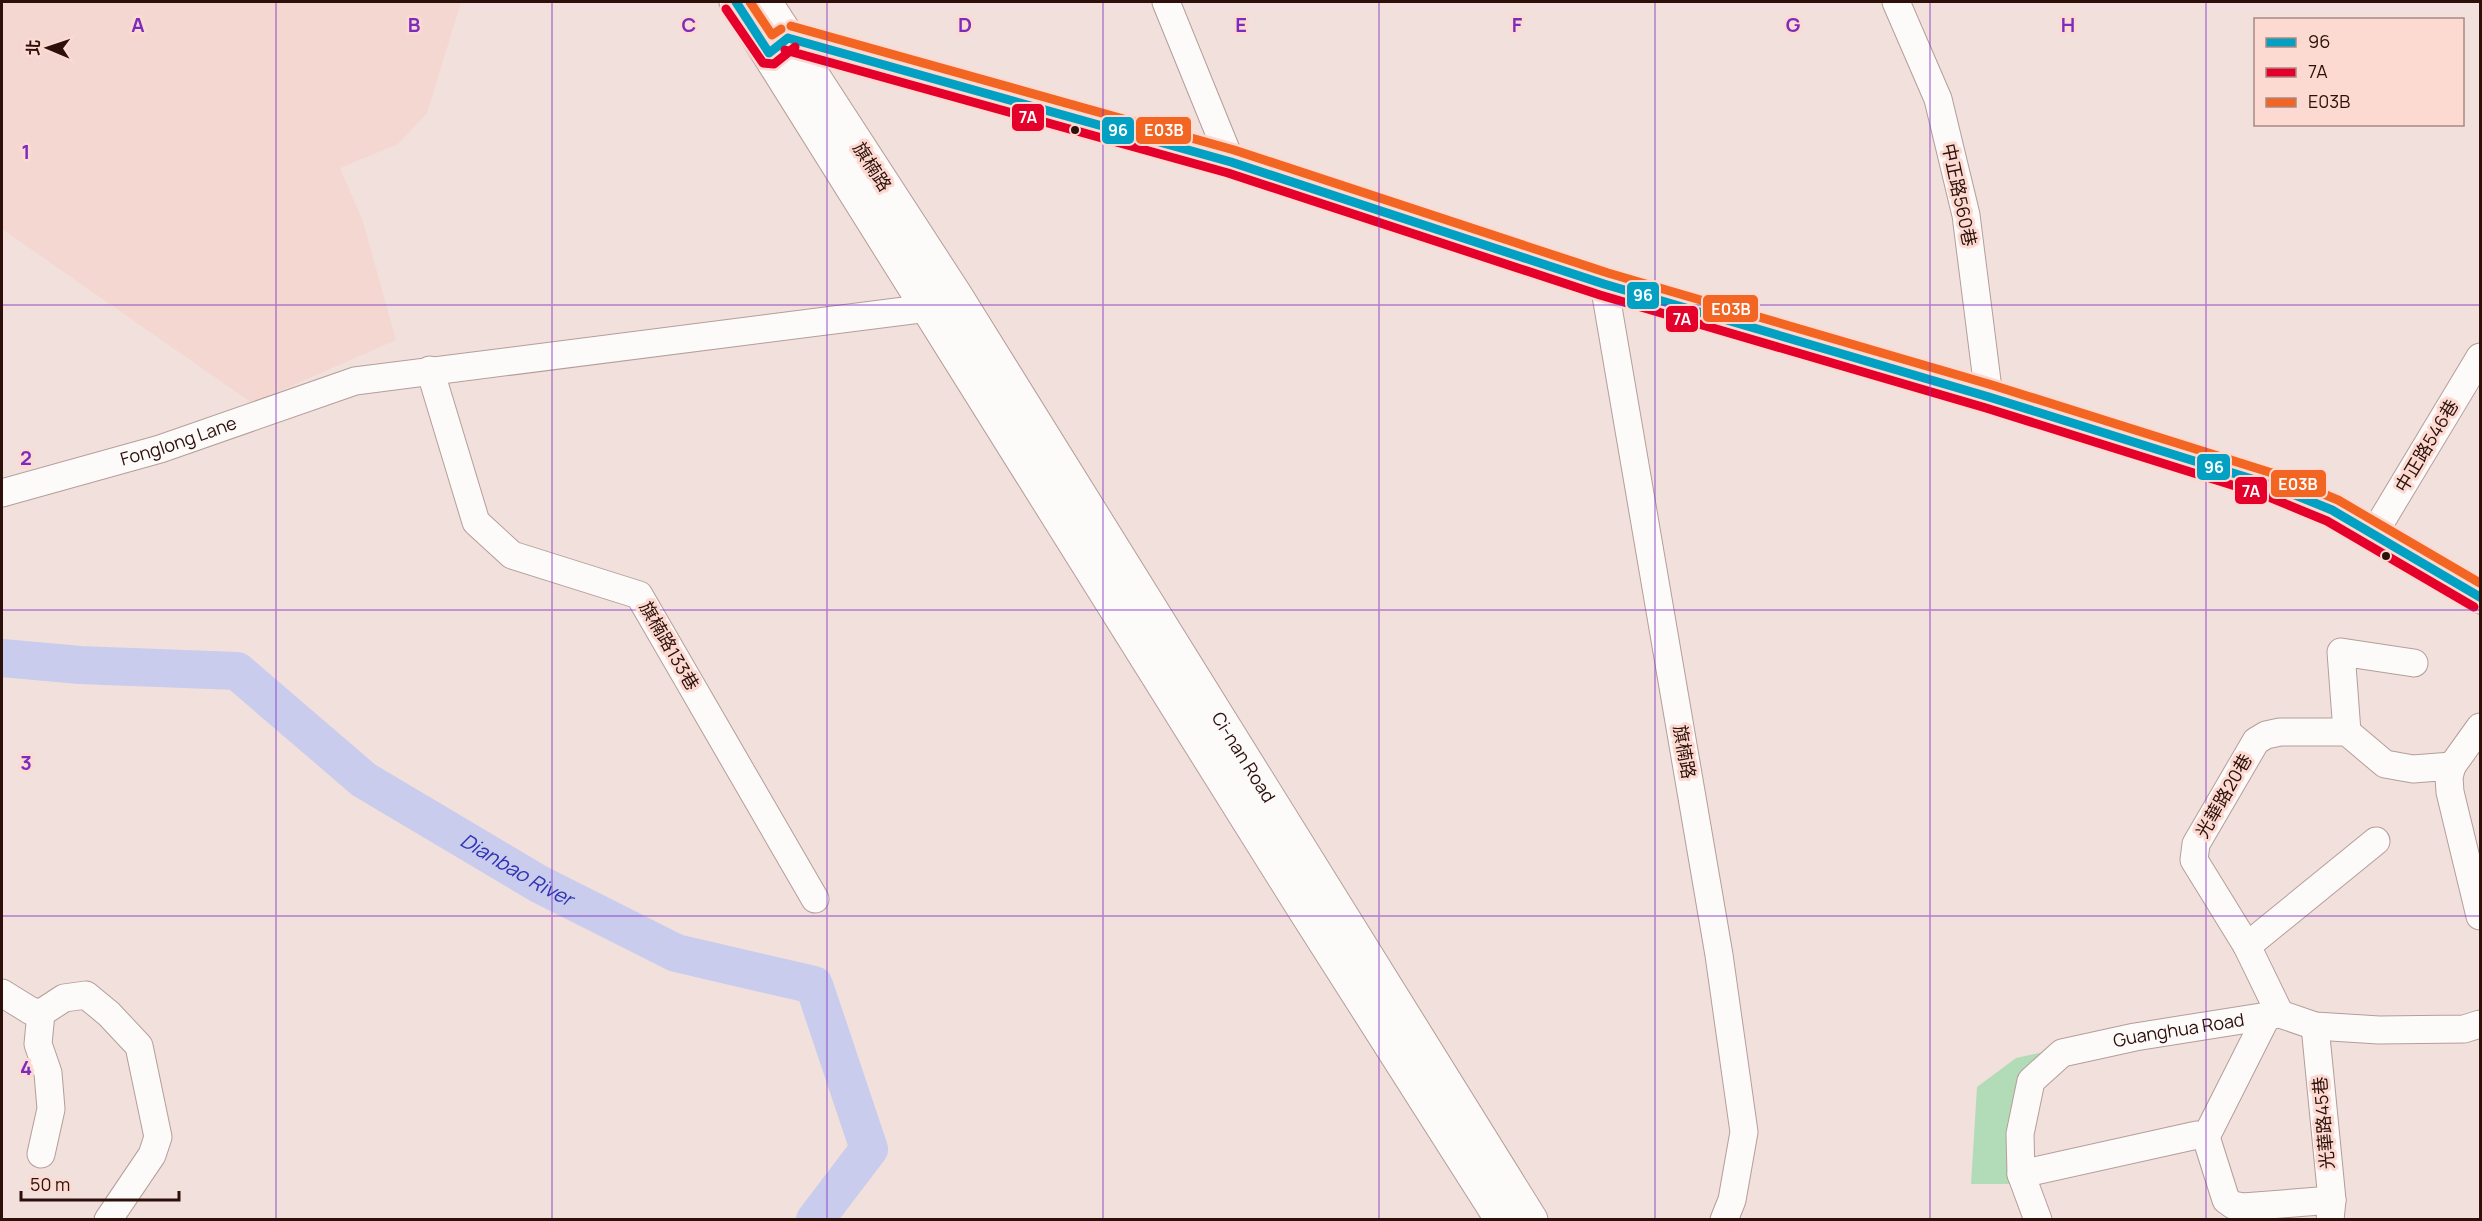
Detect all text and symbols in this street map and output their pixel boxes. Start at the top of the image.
text: A [131,11,145,38]
text: B [408,11,421,38]
text: C [682,11,696,38]
text: D [958,11,972,38]
text: E [1235,11,1247,38]
text: F [1512,11,1523,38]
text: G [1786,11,1801,38]
text: H [2061,11,2075,38]
north arrow [18,18,78,78]
legend [2254,18,2464,126]
text: 96 [2308,29,2330,53]
text: 北 [22,39,44,56]
text: 7A [2308,59,2328,83]
text: E03B [2308,89,2350,113]
line badge: 7A [1011,103,1045,132]
text: 7A [1019,106,1038,128]
line badge: 96 [1101,116,1135,145]
line badge: E03B [1135,116,1192,145]
text: 96 [1108,119,1128,141]
text: E03B [1144,119,1184,141]
unlabelled marker [1069,124,1081,136]
street label: 旗楠路 [848,137,898,196]
text: 1 [22,138,30,165]
street label: 中正路560巷 [1937,141,1983,248]
line badge: 96 [1626,281,1660,310]
text: 96 [1633,284,1653,306]
line badge: E03B [1702,294,1759,323]
text: E03B [1711,298,1751,320]
line badge: 7A [1665,305,1699,333]
text: 7A [1673,308,1692,330]
street label: 中正路546巷 [2389,395,2463,496]
street label: Fonglong Lane [117,410,240,470]
text: 2 [20,444,32,471]
line badge: 96 [2196,453,2231,481]
text: 96 [2204,456,2224,478]
line badge: E03B [2270,469,2327,498]
text: E03B [2278,473,2318,495]
line badge: 7A [2234,476,2268,505]
text: 7A [2242,480,2261,502]
unlabelled marker [2380,550,2392,562]
street label: 旗楠路133巷 [635,597,705,694]
street label: Ci-nan Road [1207,707,1281,807]
street label: 旗楠路 [1668,723,1701,780]
text: 3 [20,749,32,776]
street label: 光華路20巷 [2189,749,2257,842]
water label: Dianbao River [456,826,580,913]
street label: Guanghua Road [2111,1007,2246,1052]
text: 4 [20,1054,32,1081]
street label: 光華路45巷 [2307,1076,2339,1170]
scale bar [21,1164,178,1202]
text: 50 m [30,1172,70,1196]

